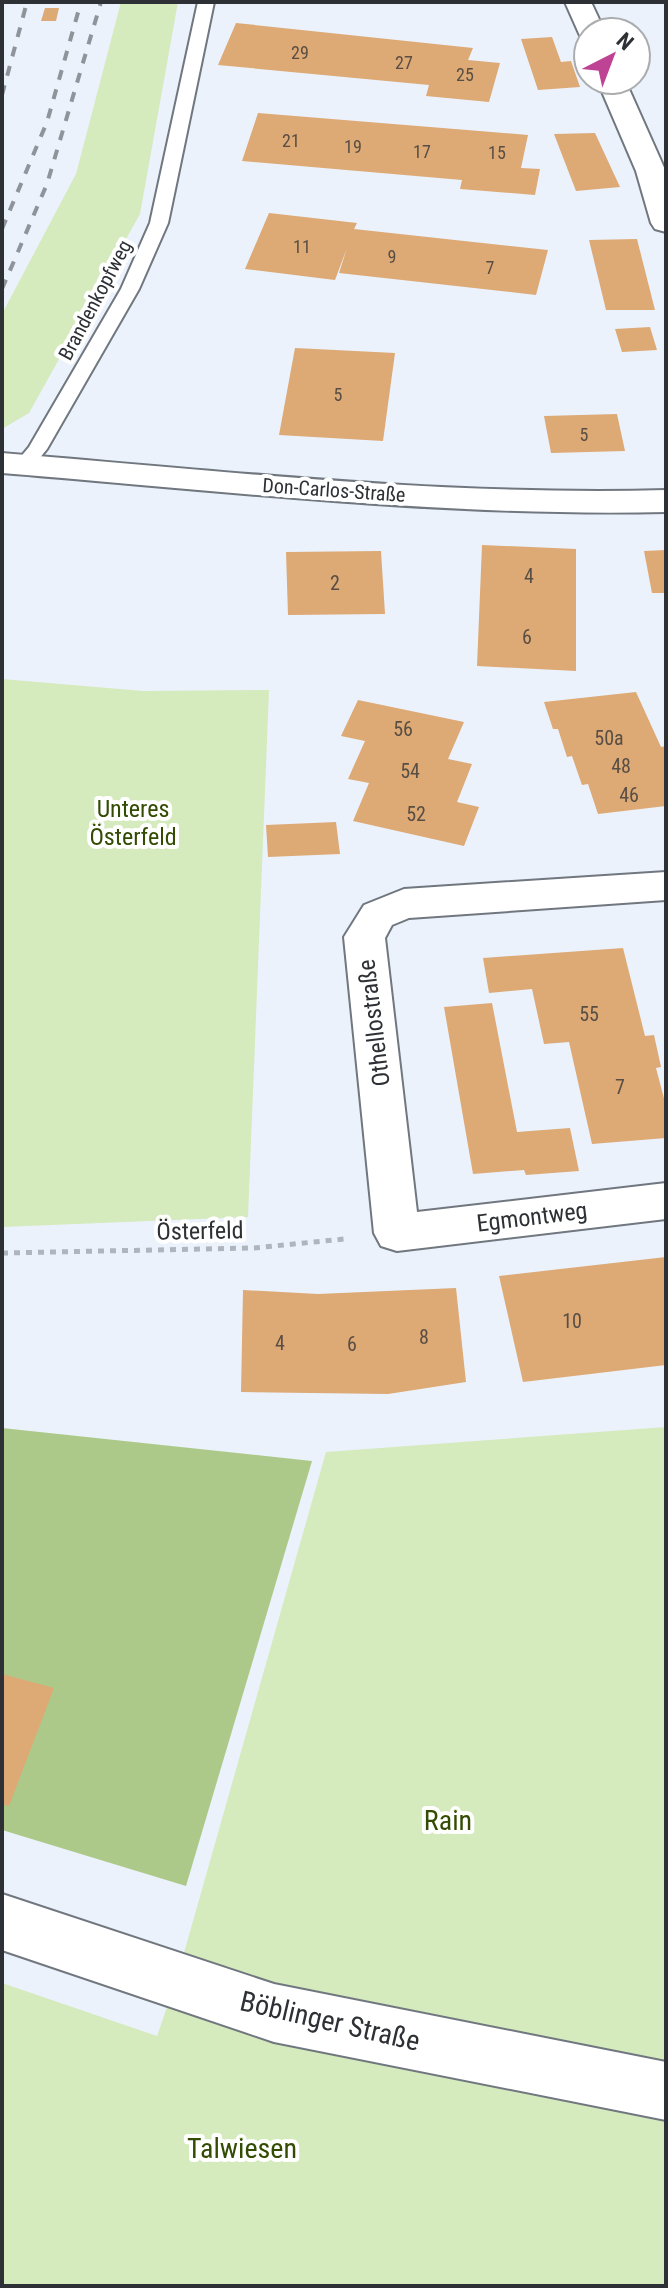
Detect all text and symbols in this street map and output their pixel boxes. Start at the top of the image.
north arrow [572,16,652,96]
text: N [612,28,638,55]
house number: 29 [291,42,309,63]
house number: 27 [395,52,413,73]
house number: 25 [456,64,474,85]
house number: 21 [282,130,300,151]
house number: 19 [344,136,362,157]
house number: 17 [413,141,431,162]
house number: 15 [488,142,506,163]
street label: Brandenkopfweg [53,236,137,364]
house number: 11 [293,236,311,257]
house number: 9 [388,246,396,267]
house number: 7 [486,257,495,278]
house number: 5 [334,384,343,405]
house number: 5 [580,424,589,445]
street label: Don-Carlos-Straße [262,473,406,507]
house number: 4 [524,564,534,588]
house number: 2 [330,571,340,595]
house number: 6 [522,625,532,649]
house number: 56 [393,717,413,741]
house number: 50a [594,726,624,750]
house number: 48 [611,754,631,778]
house number: 54 [400,759,420,783]
house number: 46 [619,783,639,807]
park label: Unteres Österfeld [89,795,177,851]
house number: 52 [406,802,426,826]
street label: Othellostraße [352,958,396,1088]
house number: 55 [579,1002,599,1026]
house number: 7 [615,1075,625,1099]
street label: Egmontweg [475,1196,589,1238]
street label: Österfeld [156,1216,244,1246]
house number: 10 [562,1309,582,1333]
house number: 8 [419,1325,429,1349]
house number: 4 [275,1331,285,1355]
house number: 6 [347,1332,357,1356]
park label: Rain [424,1804,472,1837]
street label: Böblinger Straße [237,1984,423,2058]
park label: Talwiesen [187,2132,297,2165]

